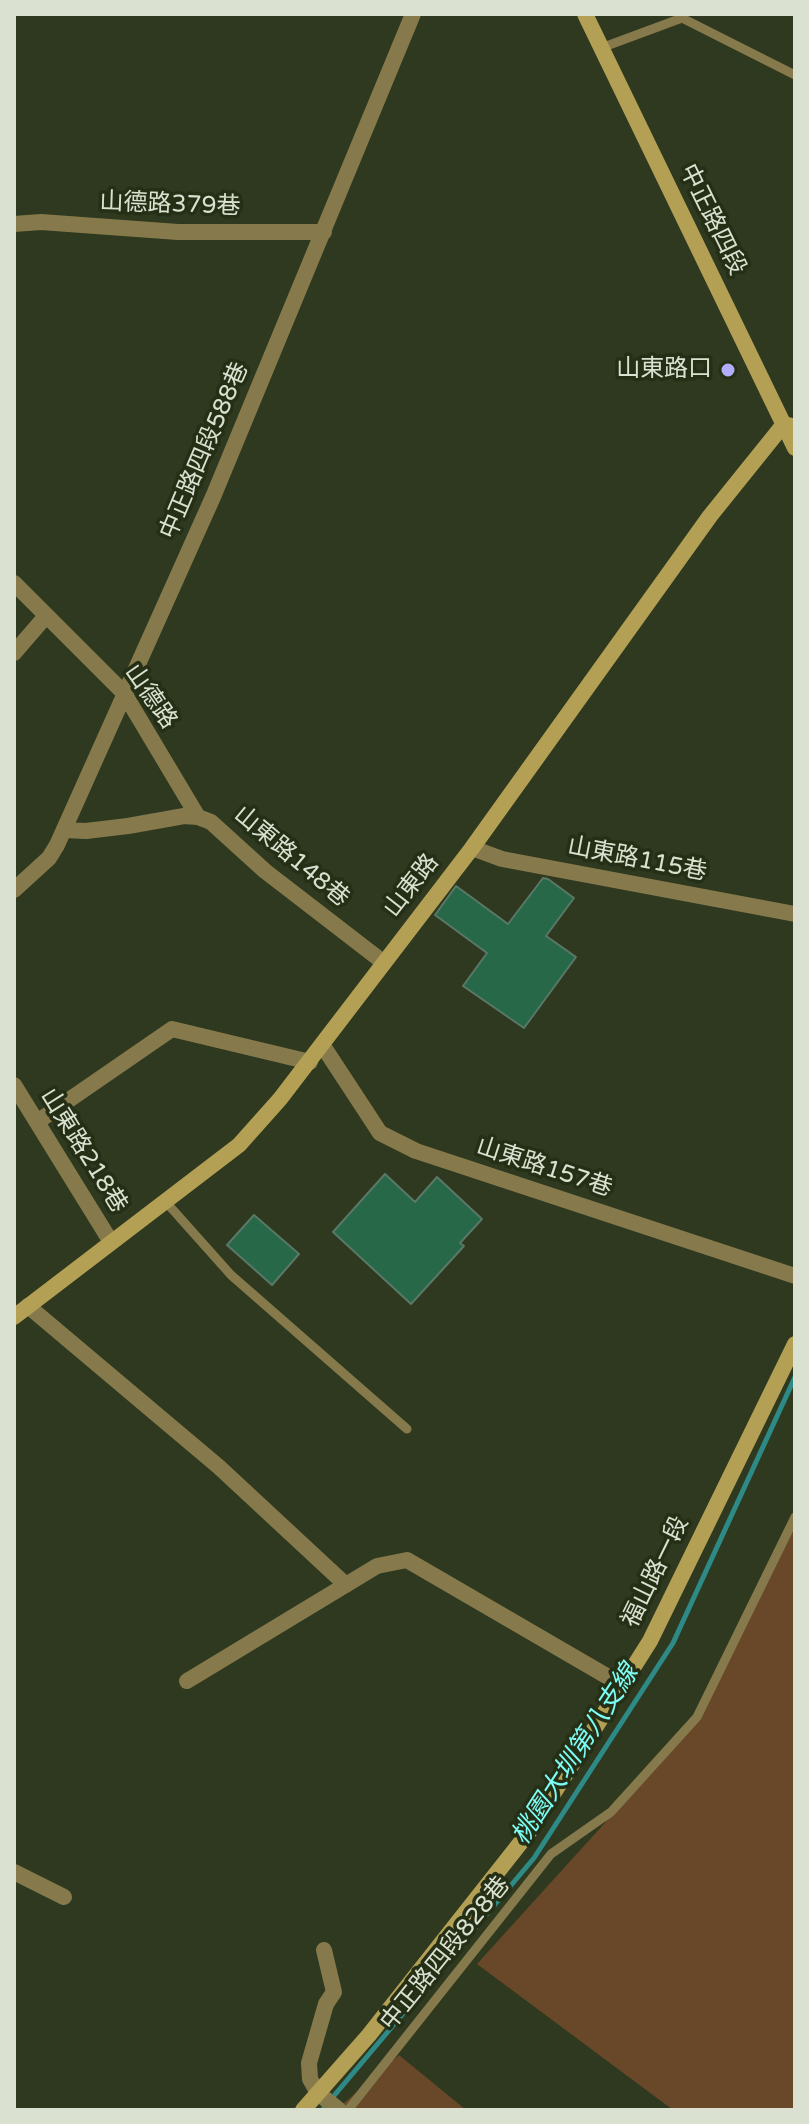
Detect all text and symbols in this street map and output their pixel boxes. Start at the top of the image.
street label: 中正路四段 [673,160,751,280]
street label: 山德路379巷 [99,188,241,222]
place label: 山東路口 [616,356,712,384]
street label: 中正路四段588巷 [155,358,255,544]
marker: 山東路口 [719,361,737,379]
street label: 山德路 [118,659,182,735]
street label: 山東路148巷 [228,801,354,913]
street label: 山東路115巷 [565,832,709,888]
street label: 山東路 [378,849,446,923]
street label: 山東路218巷 [33,1083,133,1219]
street label: 山東路157巷 [472,1132,616,1204]
street label: 福山路一段 [617,1512,695,1632]
water label: 桃園大圳第八支線 [506,1659,646,1851]
street label: 中正路四段828巷 [375,1871,517,2037]

